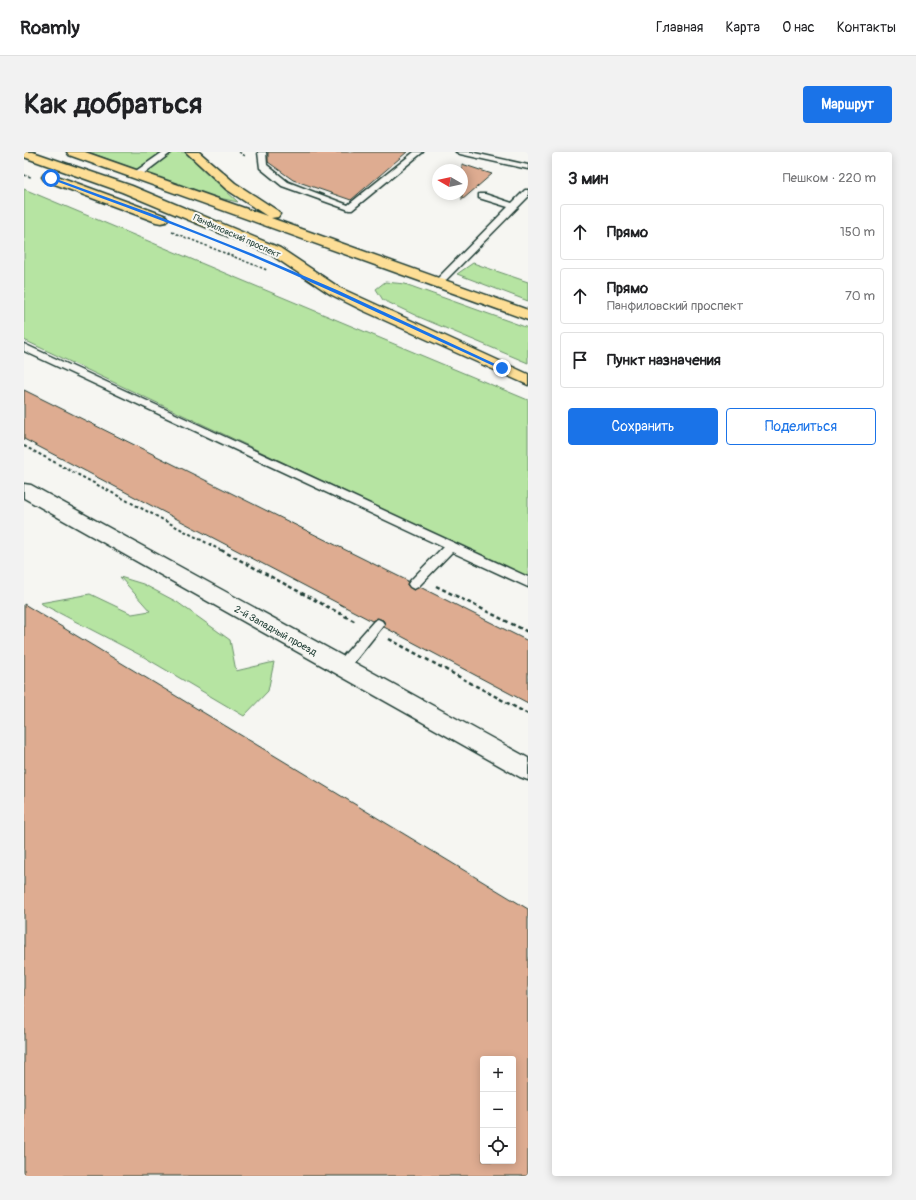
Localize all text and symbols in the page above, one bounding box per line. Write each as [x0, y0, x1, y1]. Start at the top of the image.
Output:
text: Roamly [20, 16, 80, 40]
text: Главная [656, 19, 703, 36]
text: Карта [725, 19, 760, 36]
text: О нас [782, 19, 815, 36]
text: Контакты [837, 19, 896, 36]
button: Маршрут [803, 86, 892, 123]
text: Как добраться [24, 87, 202, 122]
north arrow [432, 164, 468, 200]
text: 3 мин [568, 168, 608, 189]
route start [42, 169, 60, 187]
text: Пешком · 220 m [783, 170, 876, 186]
street label: Панфиловский проспект [191, 212, 283, 261]
icon: ahead [569, 221, 591, 243]
text: Прямо [607, 223, 648, 242]
text: 150 m [840, 224, 875, 240]
text: Прямо [607, 279, 648, 298]
icon: ahead [569, 285, 591, 307]
text: 70 m [845, 288, 875, 304]
text: Панфиловский проспект [607, 298, 743, 314]
icon: arrive [569, 349, 591, 371]
text: Пункт назначения [607, 351, 721, 370]
route end [493, 359, 511, 377]
button: Сохранить [568, 408, 718, 445]
button: Поделиться [726, 408, 876, 445]
street label: 2-й Западный проезд [232, 603, 319, 659]
map controls [480, 1056, 516, 1164]
button: + [480, 1056, 516, 1092]
button: − [480, 1092, 516, 1128]
button: locate [480, 1128, 516, 1164]

